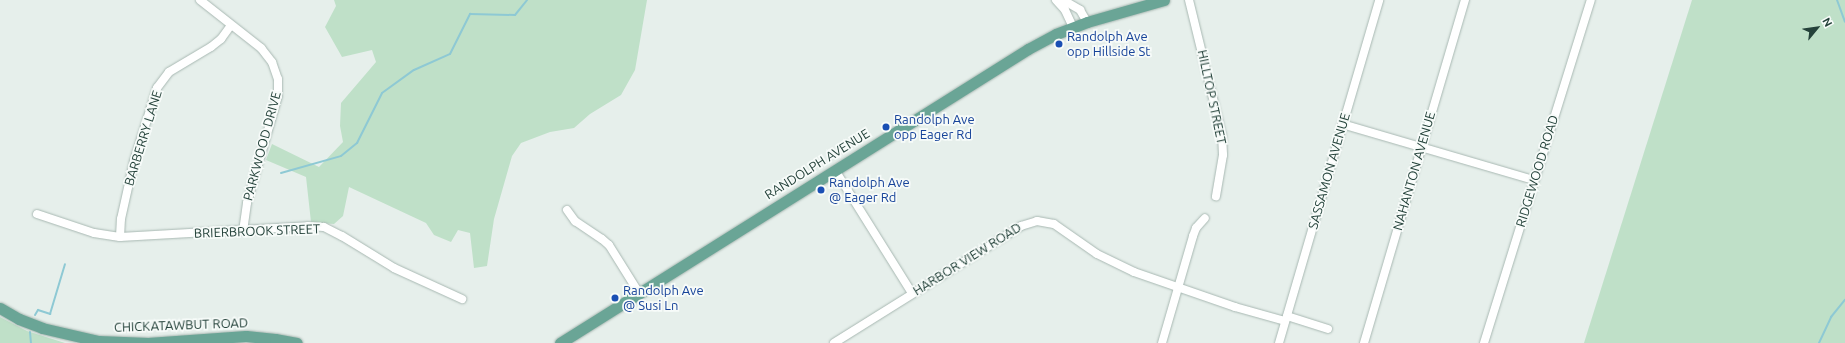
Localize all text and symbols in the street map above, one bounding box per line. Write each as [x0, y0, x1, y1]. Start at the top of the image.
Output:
north arrow [1797, 8, 1837, 48]
text: N [1820, 16, 1835, 29]
place label: Randolph Ave opp Hillside St [1067, 29, 1150, 60]
marker: Randolph Ave opp Hillside St [1054, 39, 1064, 49]
street label: HILLTOP STREET [1194, 48, 1230, 146]
street label: BARBERRY LANE [121, 88, 165, 188]
street label: PARKWOOD DRIVE [240, 90, 284, 202]
street label: NAHANTON AVENUE [1390, 110, 1438, 232]
street label: SASSAMON AVENUE [1305, 111, 1353, 231]
place label: Randolph Ave opp Eager Rd [894, 112, 975, 143]
street label: RIDGEWOOD ROAD [1513, 113, 1561, 229]
marker: Randolph Ave opp Eager Rd [881, 122, 891, 132]
street label: RANDOLPH AVENUE [762, 125, 872, 203]
place label: Randolph Ave @ Eager Rd [829, 175, 910, 206]
marker: Randolph Ave @ Eager Rd [816, 185, 826, 195]
street label: HARBOR VIEW ROAD [910, 219, 1024, 299]
street label: BRIERBROOK STREET [194, 221, 320, 241]
place label: Randolph Ave @ Susi Ln [623, 283, 704, 314]
marker: Randolph Ave @ Susi Ln [610, 293, 620, 303]
street label: CHICKATAWBUT ROAD [114, 315, 248, 335]

